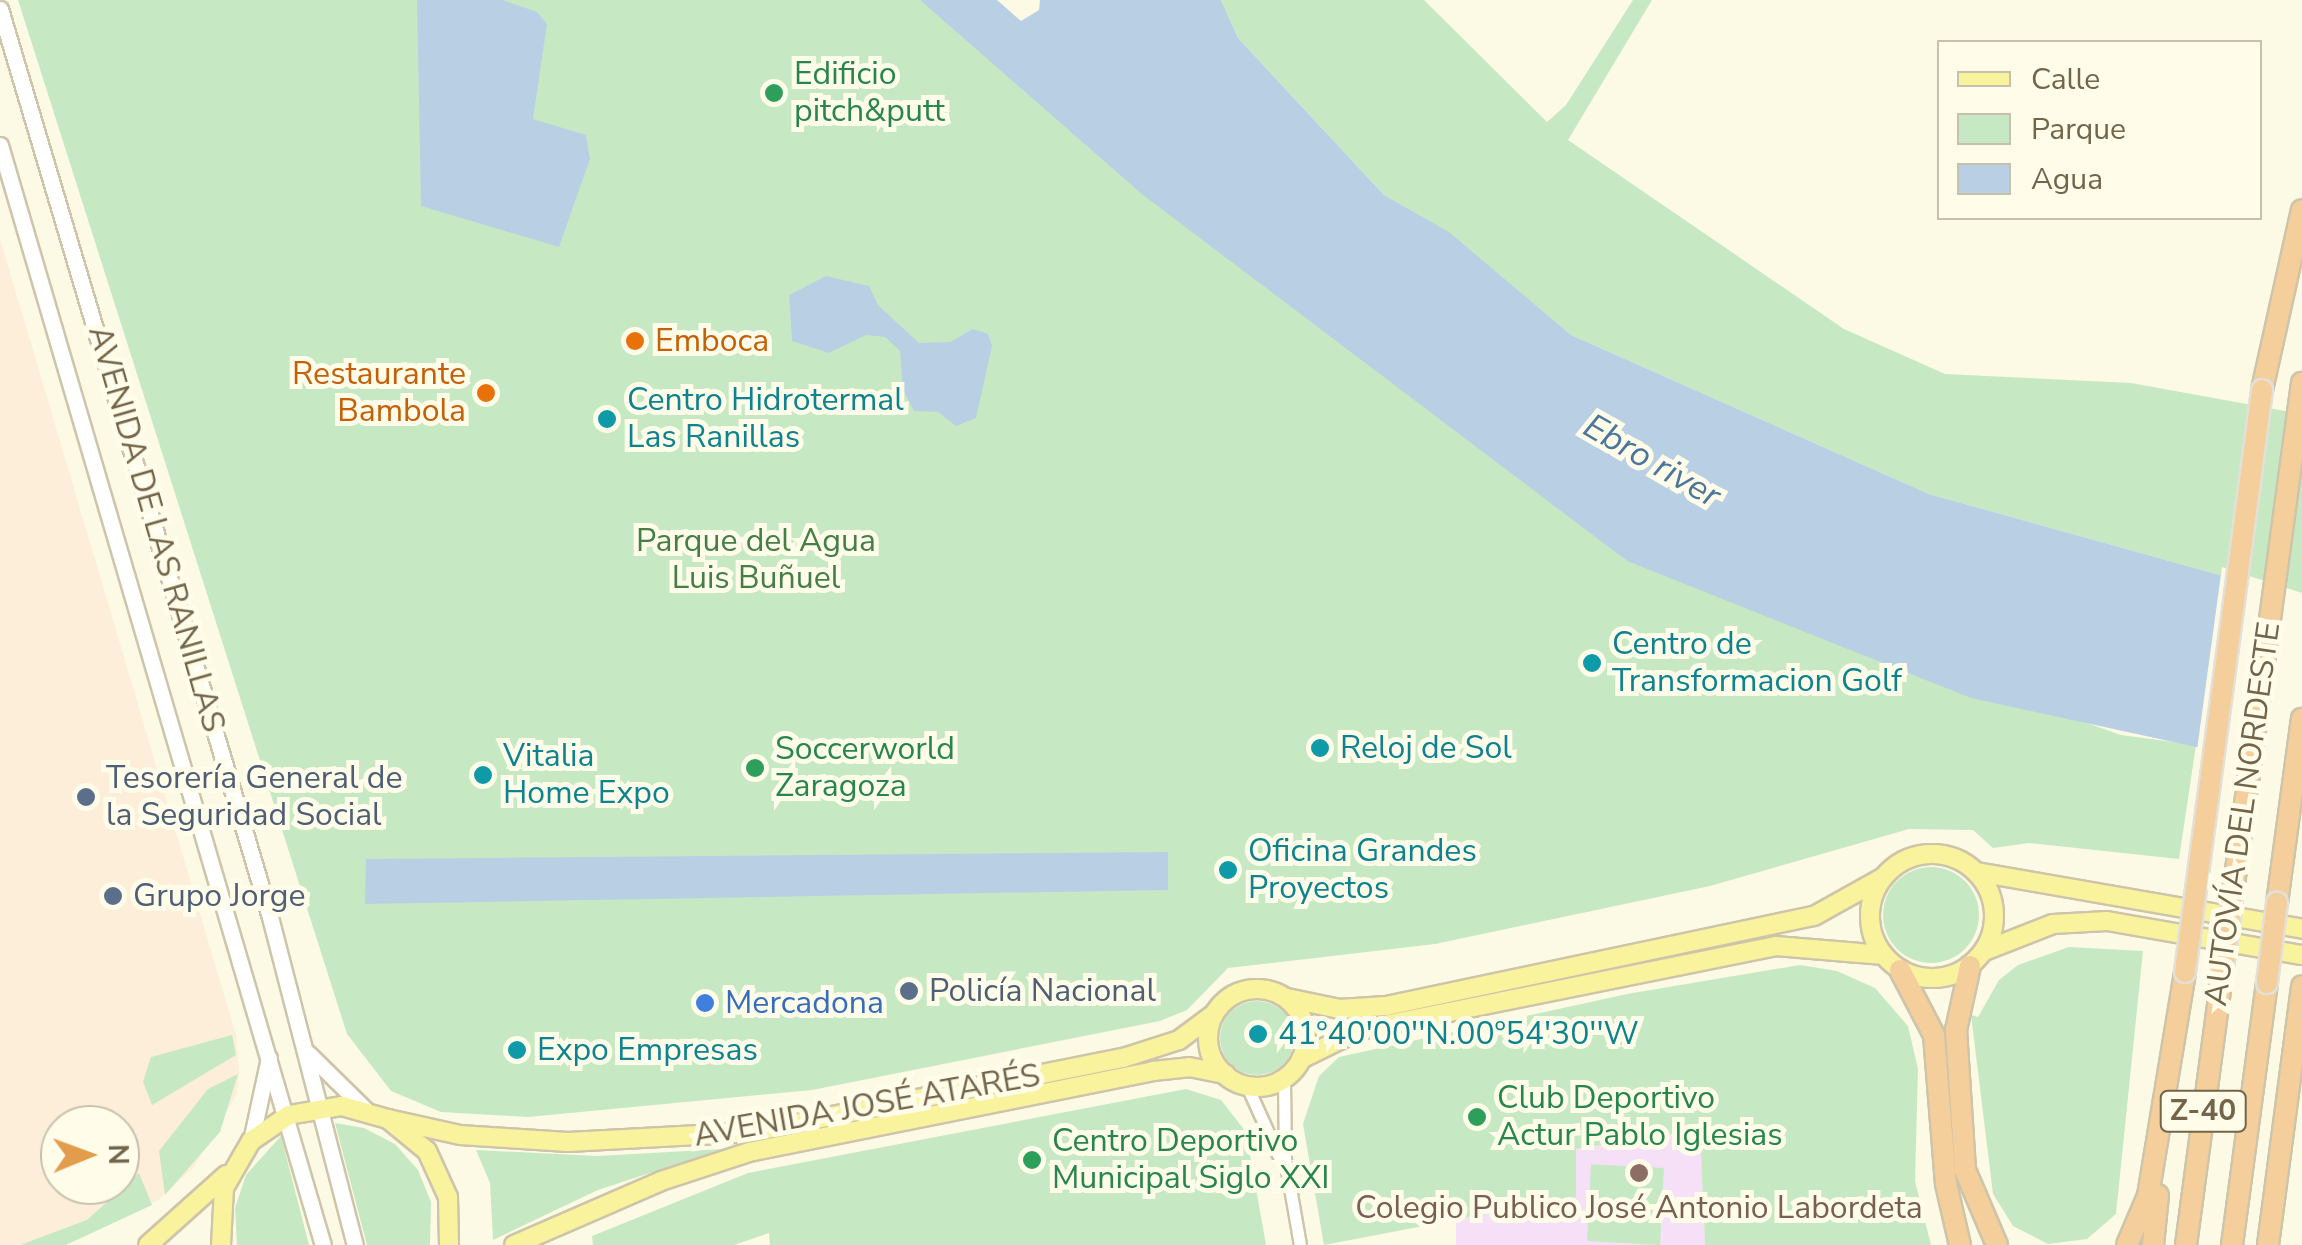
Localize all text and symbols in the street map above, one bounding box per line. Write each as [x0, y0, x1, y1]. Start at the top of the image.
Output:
legend [1937, 40, 2262, 220]
place label: Edificio pitch&putt [794, 56, 945, 131]
text: Calle [2031, 59, 2100, 100]
marker: Edificio pitch&putt [763, 82, 785, 104]
text: Parque [2031, 109, 2126, 150]
text: Agua [2031, 159, 2103, 200]
street label: AVENIDA DE LAS RANILLAS [80, 322, 232, 736]
place label: Emboca [655, 322, 769, 360]
marker: Emboca [624, 330, 646, 352]
place label: Restaurante Bambola [292, 356, 466, 431]
marker: Restaurante Bambola [475, 382, 497, 404]
place label: Centro Hidrotermal Las Ranillas [627, 382, 904, 457]
water label: Ebro river [1576, 405, 1728, 517]
marker: Centro Hidrotermal Las Ranillas [596, 408, 618, 430]
park label: Parque del Agua Luis Buñuel [636, 523, 876, 598]
street label: AUTOVÍA DEL NORDESTE [2197, 620, 2289, 1008]
place label: Centro de Transformacion Golf [1612, 626, 1902, 701]
marker: Centro de Transformacion Golf [1581, 652, 1603, 674]
place label: Reloj de Sol [1340, 729, 1512, 767]
place label: Soccerworld Zaragoza [775, 731, 955, 806]
marker: Reloj de Sol [1309, 737, 1331, 759]
place label: Vitalia Home Expo [503, 738, 670, 813]
marker: Soccerworld Zaragoza [744, 757, 766, 779]
place label: Tesorería General de la Seguridad Social [106, 760, 402, 835]
marker: Vitalia Home Expo [472, 764, 494, 786]
marker: Tesorería General de la Seguridad Social [75, 786, 97, 808]
place label: Oficina Grandes Proyectos [1248, 833, 1477, 908]
marker: Oficina Grandes Proyectos [1217, 859, 1239, 881]
place label: Grupo Jorge [133, 877, 305, 915]
marker: Grupo Jorge [102, 885, 124, 907]
place label: Policía Nacional [929, 972, 1156, 1010]
marker: Policía Nacional [898, 980, 920, 1002]
place label: Mercadona [725, 984, 884, 1022]
marker: Mercadona [694, 992, 716, 1014]
place label: 41º40'00''N.00º54'30''W [1278, 1015, 1639, 1053]
marker: 41º40'00''N.00º54'30''W [1247, 1023, 1269, 1045]
place label: Expo Empresas [537, 1031, 758, 1069]
marker: Expo Empresas [506, 1039, 528, 1061]
street label: AVENIDA JOSÉ ATARÉS [691, 1057, 1043, 1155]
place label: Club Deportivo Actur Pablo Iglesias [1497, 1080, 1783, 1155]
road number: Z-40 [2158, 1086, 2248, 1136]
north arrow [40, 1105, 140, 1205]
marker: Club Deportivo Actur Pablo Iglesias [1466, 1106, 1488, 1128]
place label: Centro Deportivo Municipal Siglo XXI [1052, 1123, 1329, 1198]
text: N [99, 1144, 137, 1165]
marker: Centro Deportivo Municipal Siglo XXI [1021, 1149, 1043, 1171]
marker: Colegio Publico José Antonio Labordeta [1628, 1162, 1650, 1184]
place label: Colegio Publico José Antonio Labordeta [1355, 1189, 1923, 1227]

